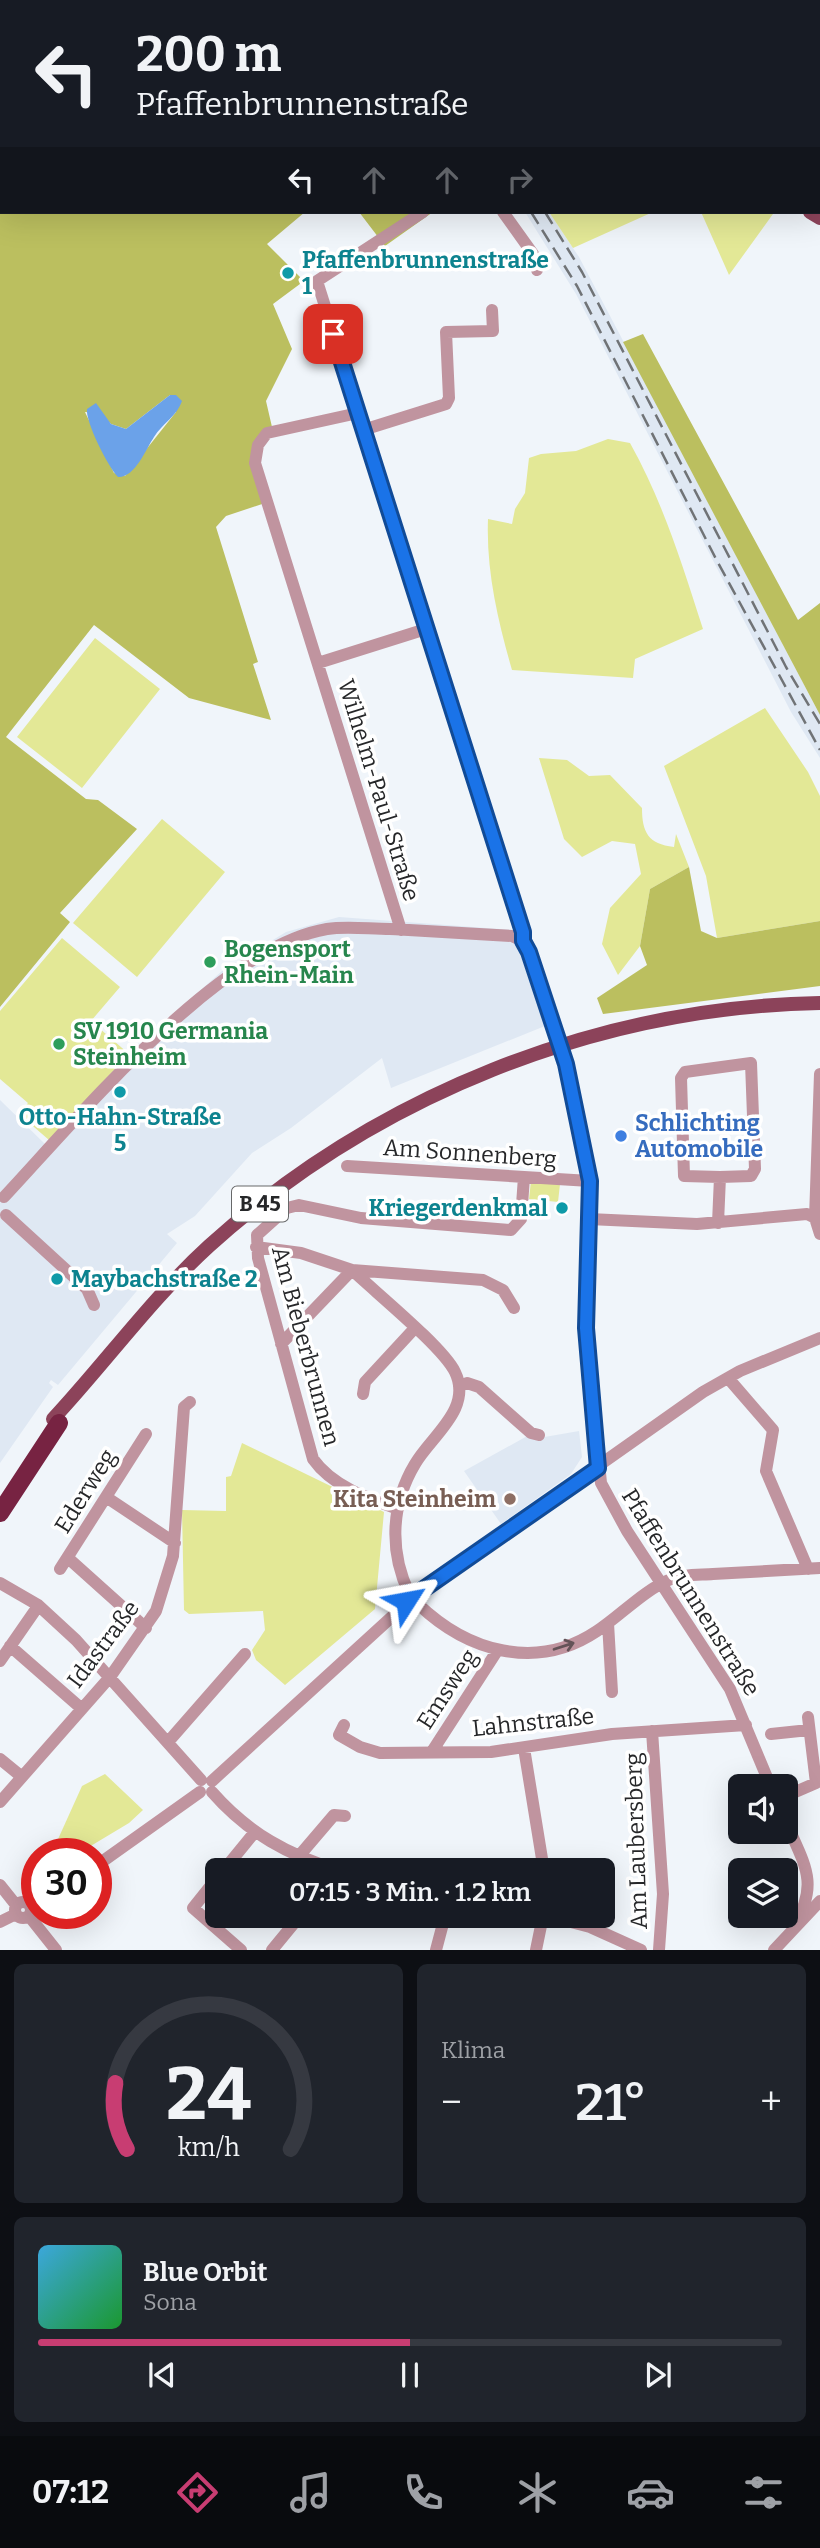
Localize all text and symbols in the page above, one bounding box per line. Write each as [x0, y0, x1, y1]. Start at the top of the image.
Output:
text: 200 m [136, 25, 281, 84]
icon: left [21, 28, 112, 119]
text: Pfaffenbrunnenstraße [136, 85, 469, 123]
icon: left [282, 161, 320, 199]
icon: ahead [355, 161, 393, 199]
icon: ahead [428, 161, 466, 199]
icon: right [501, 161, 539, 199]
place label: Pfaffenbrunnenstraße 1 [302, 246, 549, 300]
marker: Pfaffenbrunnenstraße 1 [280, 265, 296, 281]
pin [303, 304, 363, 364]
icon: arrive [314, 315, 352, 353]
street label: Wilhelm-Paul-Straße [332, 676, 426, 904]
place label: Bogensport Rhein-Main [224, 935, 354, 989]
marker: Bogensport Rhein-Main [202, 954, 218, 970]
place label: SV 1910 Germania Steinheim [73, 1017, 268, 1071]
marker: SV 1910 Germania Steinheim [51, 1036, 67, 1052]
marker: Otto-Hahn-Straße 5 [112, 1084, 128, 1100]
place label: Otto-Hahn-Straße 5 [19, 1103, 221, 1157]
place label: Schlichting Automobile [635, 1109, 763, 1163]
marker: Schlichting Automobile [613, 1128, 629, 1144]
street label: Am Sonnenberg [382, 1133, 558, 1173]
road number: B 45 [232, 1186, 288, 1222]
place label: Kriegerdenkmal [369, 1194, 548, 1222]
marker: Kriegerdenkmal [554, 1200, 570, 1216]
street label: Am Bieberbrunnen [266, 1243, 346, 1449]
place label: Maybachstraße 2 [71, 1265, 258, 1293]
marker: Maybachstraße 2 [49, 1271, 65, 1287]
street label: Ederweg [48, 1444, 122, 1538]
street label: Pfaffenbrunnenstraße [616, 1483, 766, 1701]
place label: Kita Steinheim [333, 1485, 496, 1513]
marker: Kita Steinheim [502, 1491, 518, 1507]
position arrow [369, 1564, 443, 1638]
street label: Idastraße [61, 1595, 145, 1693]
one-way arrow [553, 1639, 575, 1652]
street label: Emsweg [411, 1644, 483, 1734]
street label: Lahnstraße [471, 1702, 595, 1742]
street label: Am Laubersberg [619, 1752, 653, 1930]
map controls [728, 1774, 798, 1928]
button: sound [728, 1774, 798, 1844]
speed limit sign: 30 [21, 1838, 112, 1929]
button: layers [728, 1858, 798, 1928]
text: 07:15 · 3 Min. · 1.2 km [289, 1877, 531, 1908]
text: Klima [441, 2036, 505, 2064]
text: 24 [166, 2052, 251, 2139]
text: 21° [575, 2071, 647, 2134]
text: − [441, 2079, 462, 2125]
text: + [760, 2079, 782, 2125]
text: km/h [178, 2133, 240, 2163]
text: Blue Orbit [143, 2257, 267, 2288]
text: Sona [143, 2288, 197, 2316]
icon: previous [143, 2356, 181, 2394]
icon: pause [391, 2356, 429, 2394]
icon: next [639, 2356, 677, 2394]
icon: directions [173, 2468, 222, 2517]
icon: music [286, 2468, 335, 2517]
icon: phone [399, 2468, 448, 2517]
icon: climate [513, 2468, 562, 2517]
icon: car [626, 2468, 675, 2517]
icon: filters [739, 2468, 788, 2517]
text: 07:12 [32, 2473, 109, 2511]

